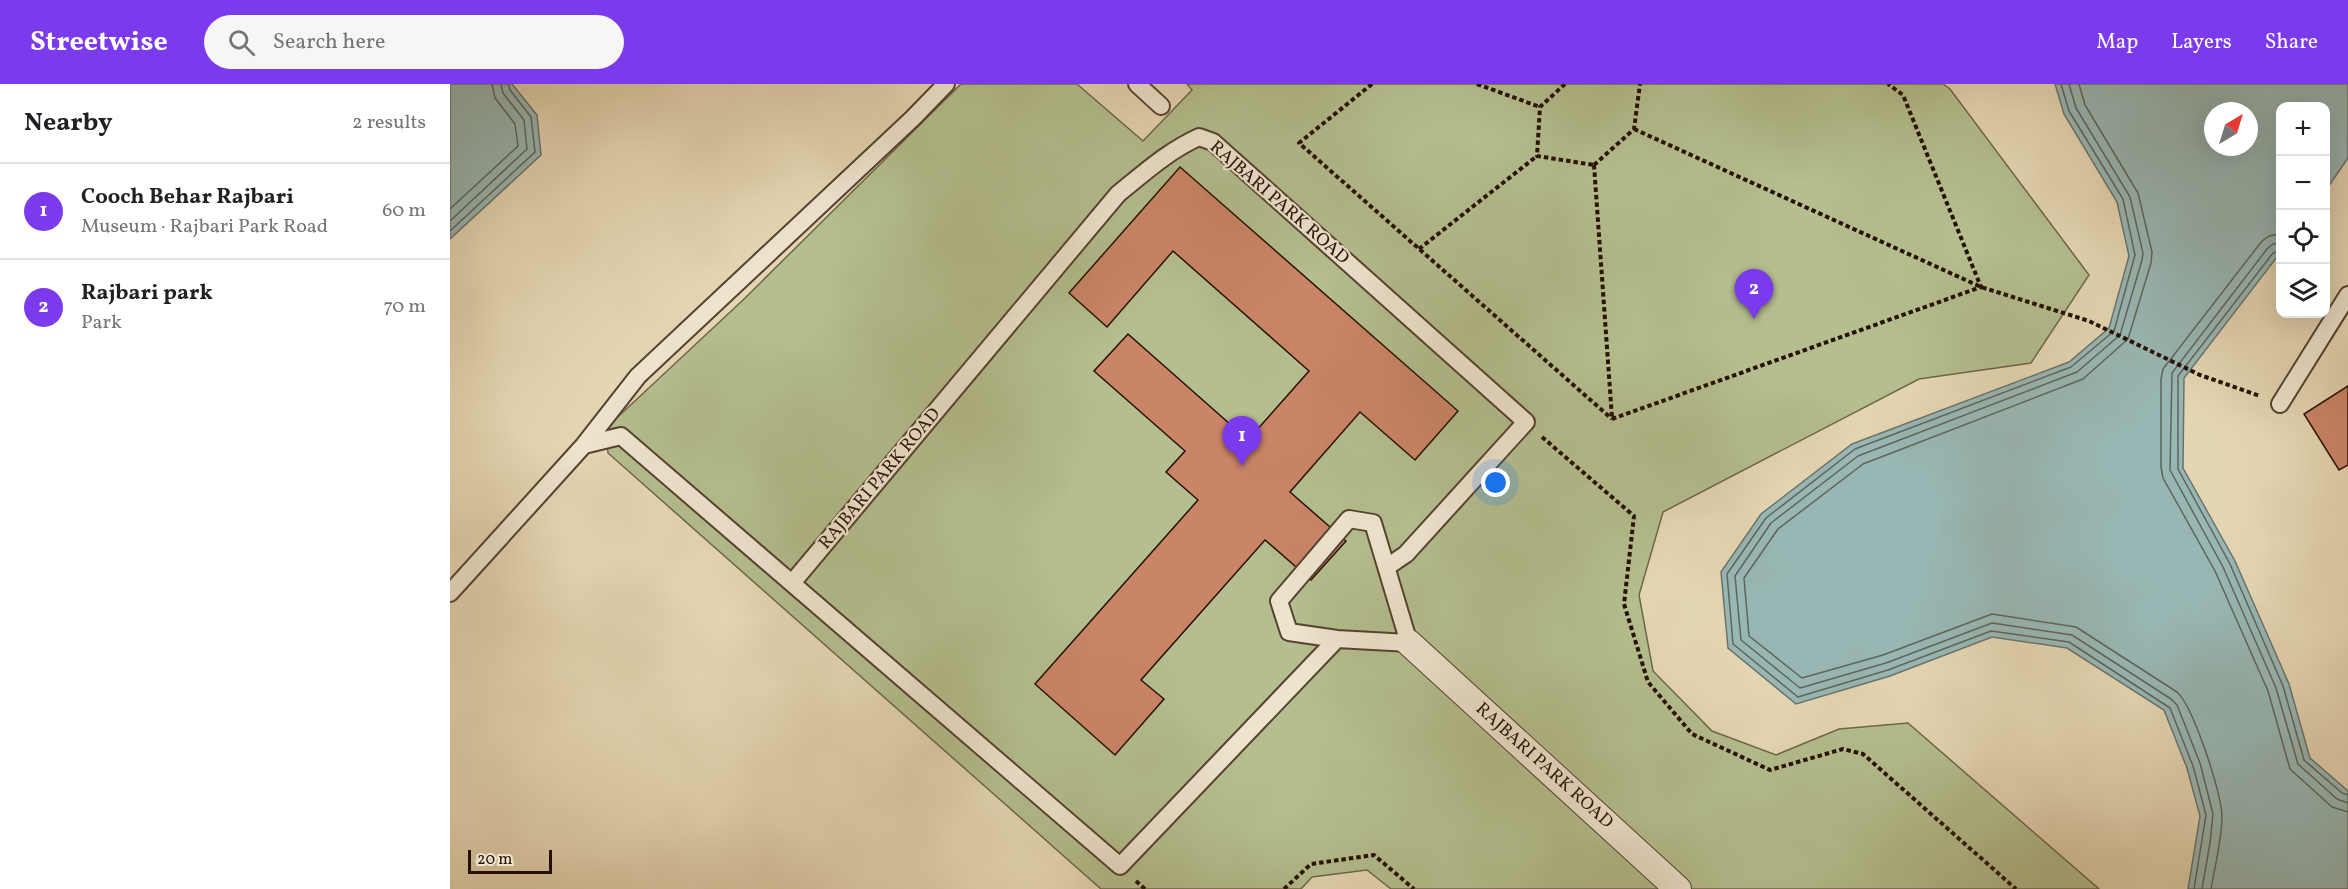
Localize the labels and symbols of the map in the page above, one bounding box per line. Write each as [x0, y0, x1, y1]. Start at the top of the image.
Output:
north arrow [2204, 102, 2258, 156]
street label: RAJBARI PARK ROAD [1204, 135, 1354, 271]
pin: 2 [1734, 270, 1774, 319]
street label: RAJBARI PARK ROAD [813, 403, 947, 555]
pin: 1 [1222, 416, 1262, 466]
your location [1481, 468, 1510, 497]
street label: RAJBARI PARK ROAD [1470, 697, 1618, 835]
scale bar [468, 847, 552, 874]

